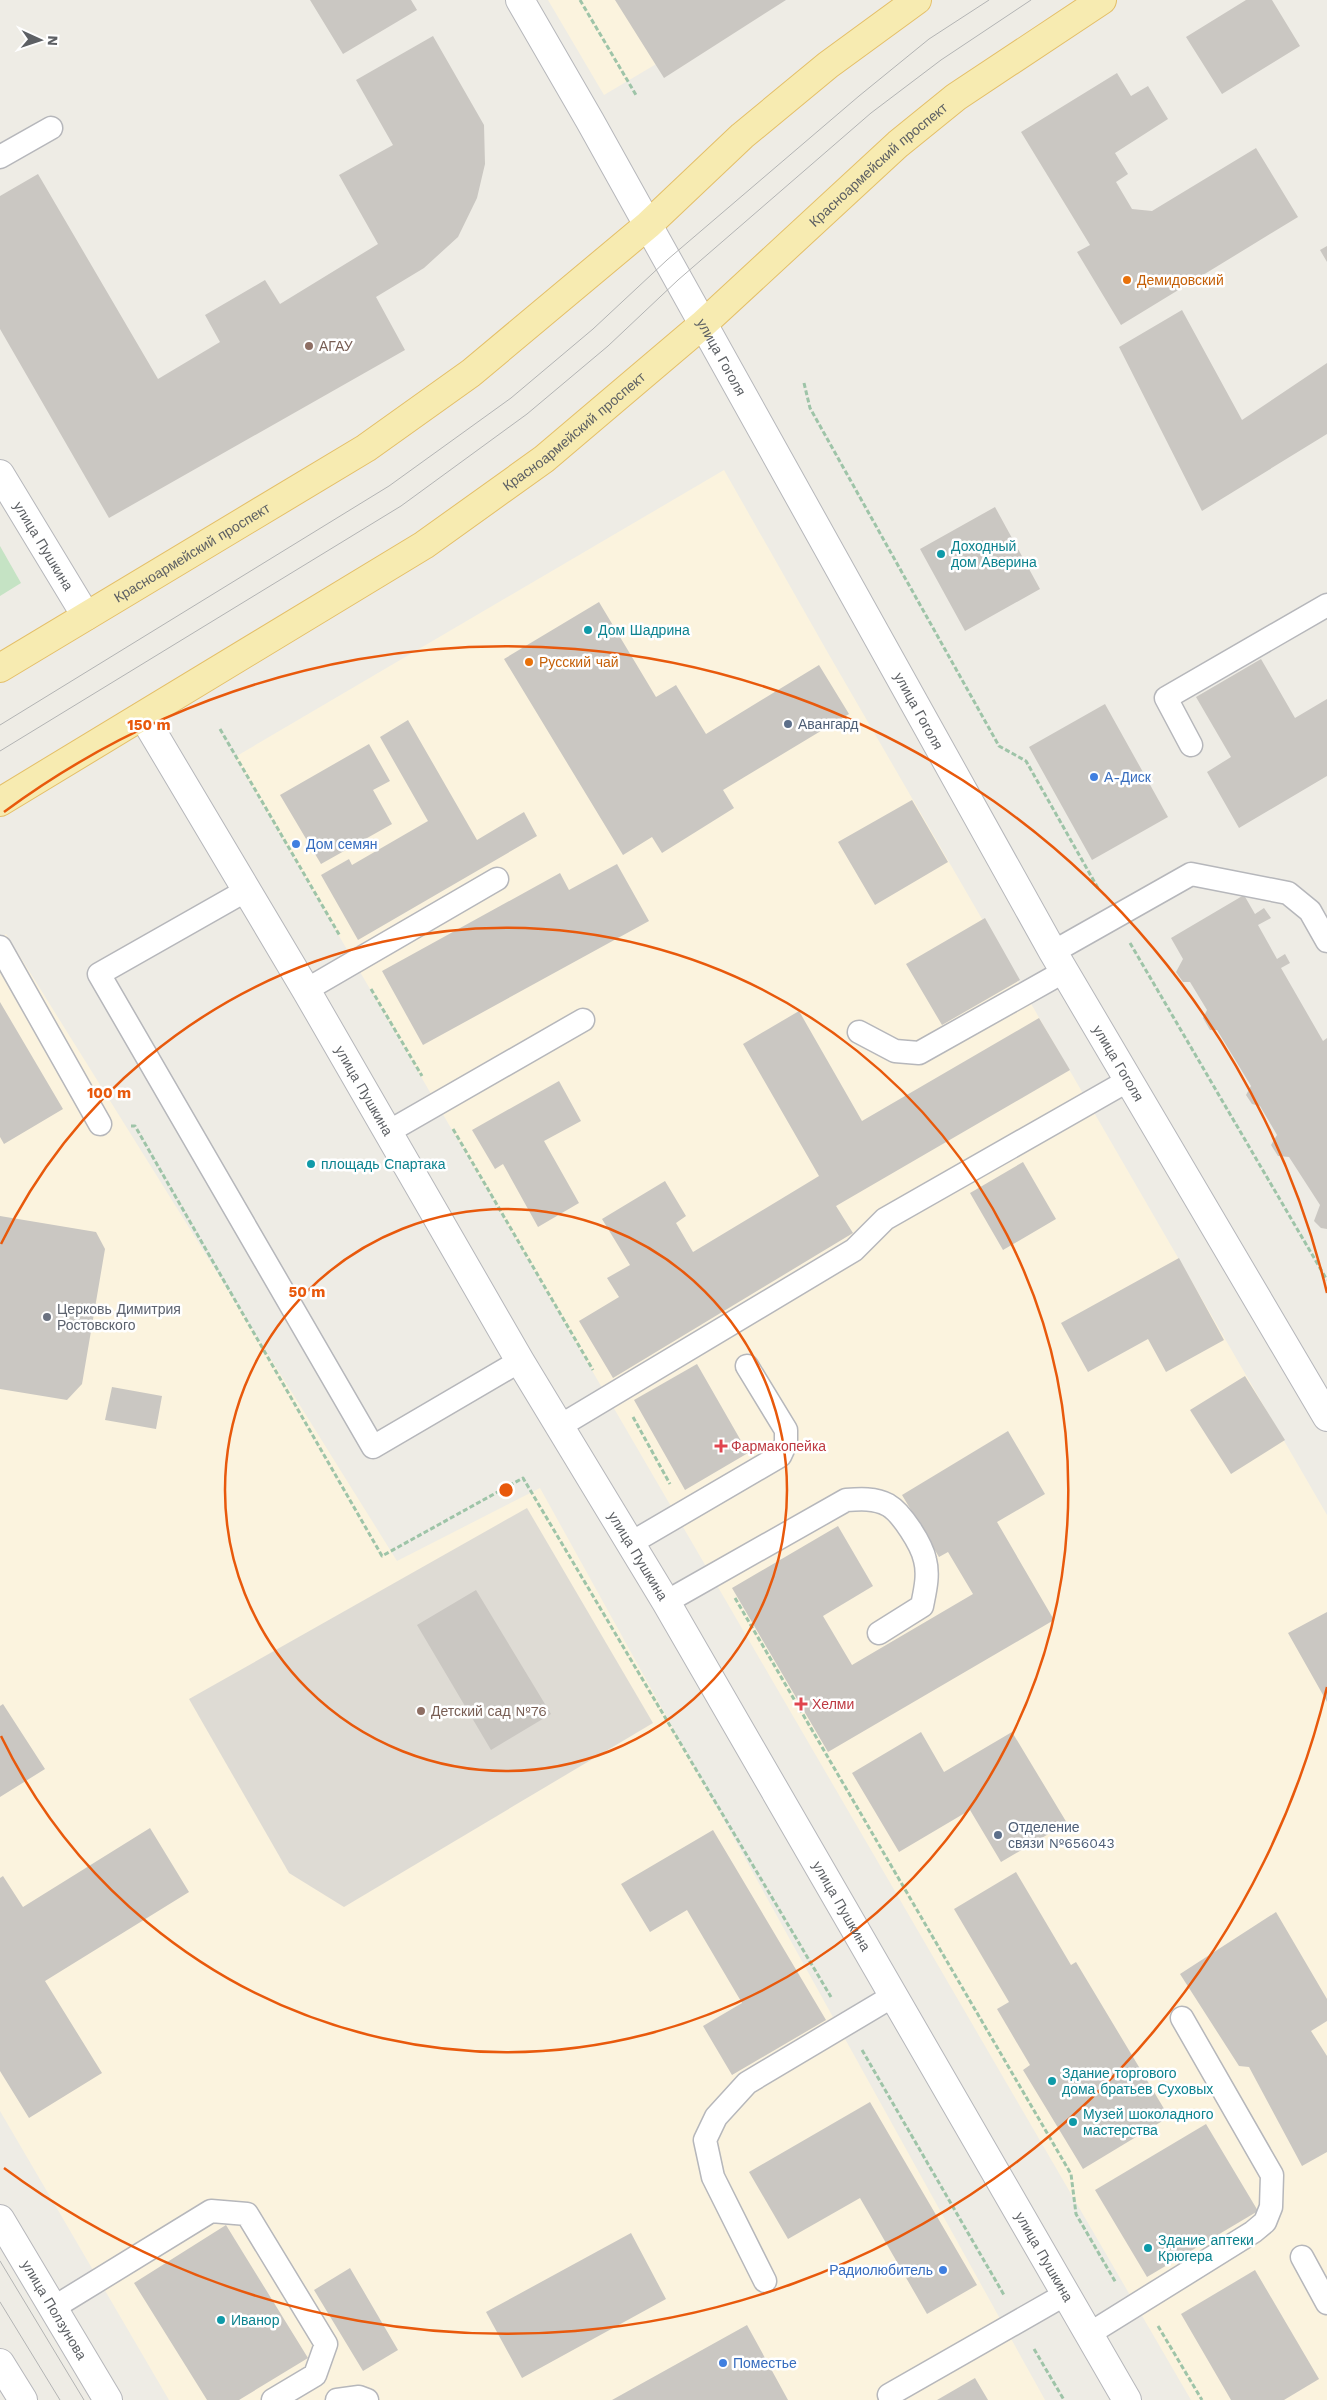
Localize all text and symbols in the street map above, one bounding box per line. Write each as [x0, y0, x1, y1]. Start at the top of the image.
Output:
north arrow [15, 15, 65, 65]
text: N [45, 35, 61, 46]
street label: Красноармейский проспект [806, 99, 951, 230]
place label: Демидовский [1137, 272, 1224, 288]
marker: Демидовский [1121, 274, 1133, 286]
street label: улица Гоголя [694, 316, 749, 398]
place label: АГАУ [319, 338, 353, 354]
marker: АГАУ [303, 340, 315, 352]
street label: Красноармейский проспект [500, 368, 649, 494]
street label: улица Пушкина [10, 498, 77, 593]
street label: Красноармейский проспект [111, 499, 273, 606]
place label: Доходный дом Аверина [951, 538, 1037, 570]
marker: Доходный дом Аверина [935, 548, 947, 560]
place label: Дом Шадрина [598, 622, 690, 638]
marker: Дом Шадрина [582, 624, 594, 636]
place label: Русский чай [539, 654, 619, 670]
marker: Русский чай [523, 656, 535, 668]
street label: улица Гоголя [891, 669, 947, 752]
text: 150 m [127, 716, 171, 734]
place label: Авангард [798, 716, 858, 732]
marker: Авангард [782, 718, 794, 730]
place label: А-Диск [1104, 769, 1152, 785]
marker: А-Диск [1088, 771, 1100, 783]
place label: Дом семян [306, 836, 378, 852]
marker: Дом семян [290, 838, 302, 850]
street label: улица Гоголя [1090, 1022, 1147, 1104]
street label: улица Пушкина [332, 1043, 396, 1139]
text: 100 m [87, 1084, 131, 1102]
place label: площадь Спартака [321, 1156, 446, 1172]
marker: площадь Спартака [305, 1158, 317, 1170]
text: 50 m [289, 1283, 325, 1301]
place label: Церковь Димитрия Ростовского [57, 1301, 181, 1333]
marker: Церковь Димитрия Ростовского [41, 1311, 53, 1323]
place label: Фармакопейка [731, 1438, 826, 1454]
marker: Фармакопейка [715, 1440, 727, 1452]
centre of rings [497, 1481, 515, 1499]
street label: улица Пушкина [605, 1509, 671, 1603]
place label: Хелми [812, 1696, 854, 1712]
marker: Хелми [794, 1697, 808, 1711]
place label: Детский сад №76 [431, 1703, 547, 1719]
marker: Детский сад №76 [415, 1705, 427, 1717]
place label: Отделение связи №656043 [1008, 1819, 1115, 1851]
marker: Отделение связи №656043 [992, 1829, 1004, 1841]
street label: улица Пушкина [809, 1858, 874, 1954]
place label: Здание торгового дома братьев Суховых [1062, 2065, 1213, 2097]
marker: Здание торгового дома братьев Суховых [1046, 2075, 1058, 2087]
place label: Музей шоколадного мастерства [1083, 2106, 1214, 2138]
marker: Музей шоколадного мастерства [1067, 2116, 1079, 2128]
street label: улица Пушкина [1012, 2209, 1077, 2305]
place label: Здание аптеки Крюгера [1158, 2232, 1254, 2264]
marker: Здание аптеки Крюгера [1142, 2242, 1154, 2254]
street label: улица Ползунова [19, 2257, 90, 2363]
place label: Радиолюбитель [829, 2262, 933, 2278]
marker: Радиолюбитель [937, 2264, 949, 2276]
place label: Иванор [231, 2312, 280, 2328]
marker: Иванор [215, 2314, 227, 2326]
place label: Поместье [733, 2355, 797, 2371]
marker: Поместье [717, 2357, 729, 2369]

